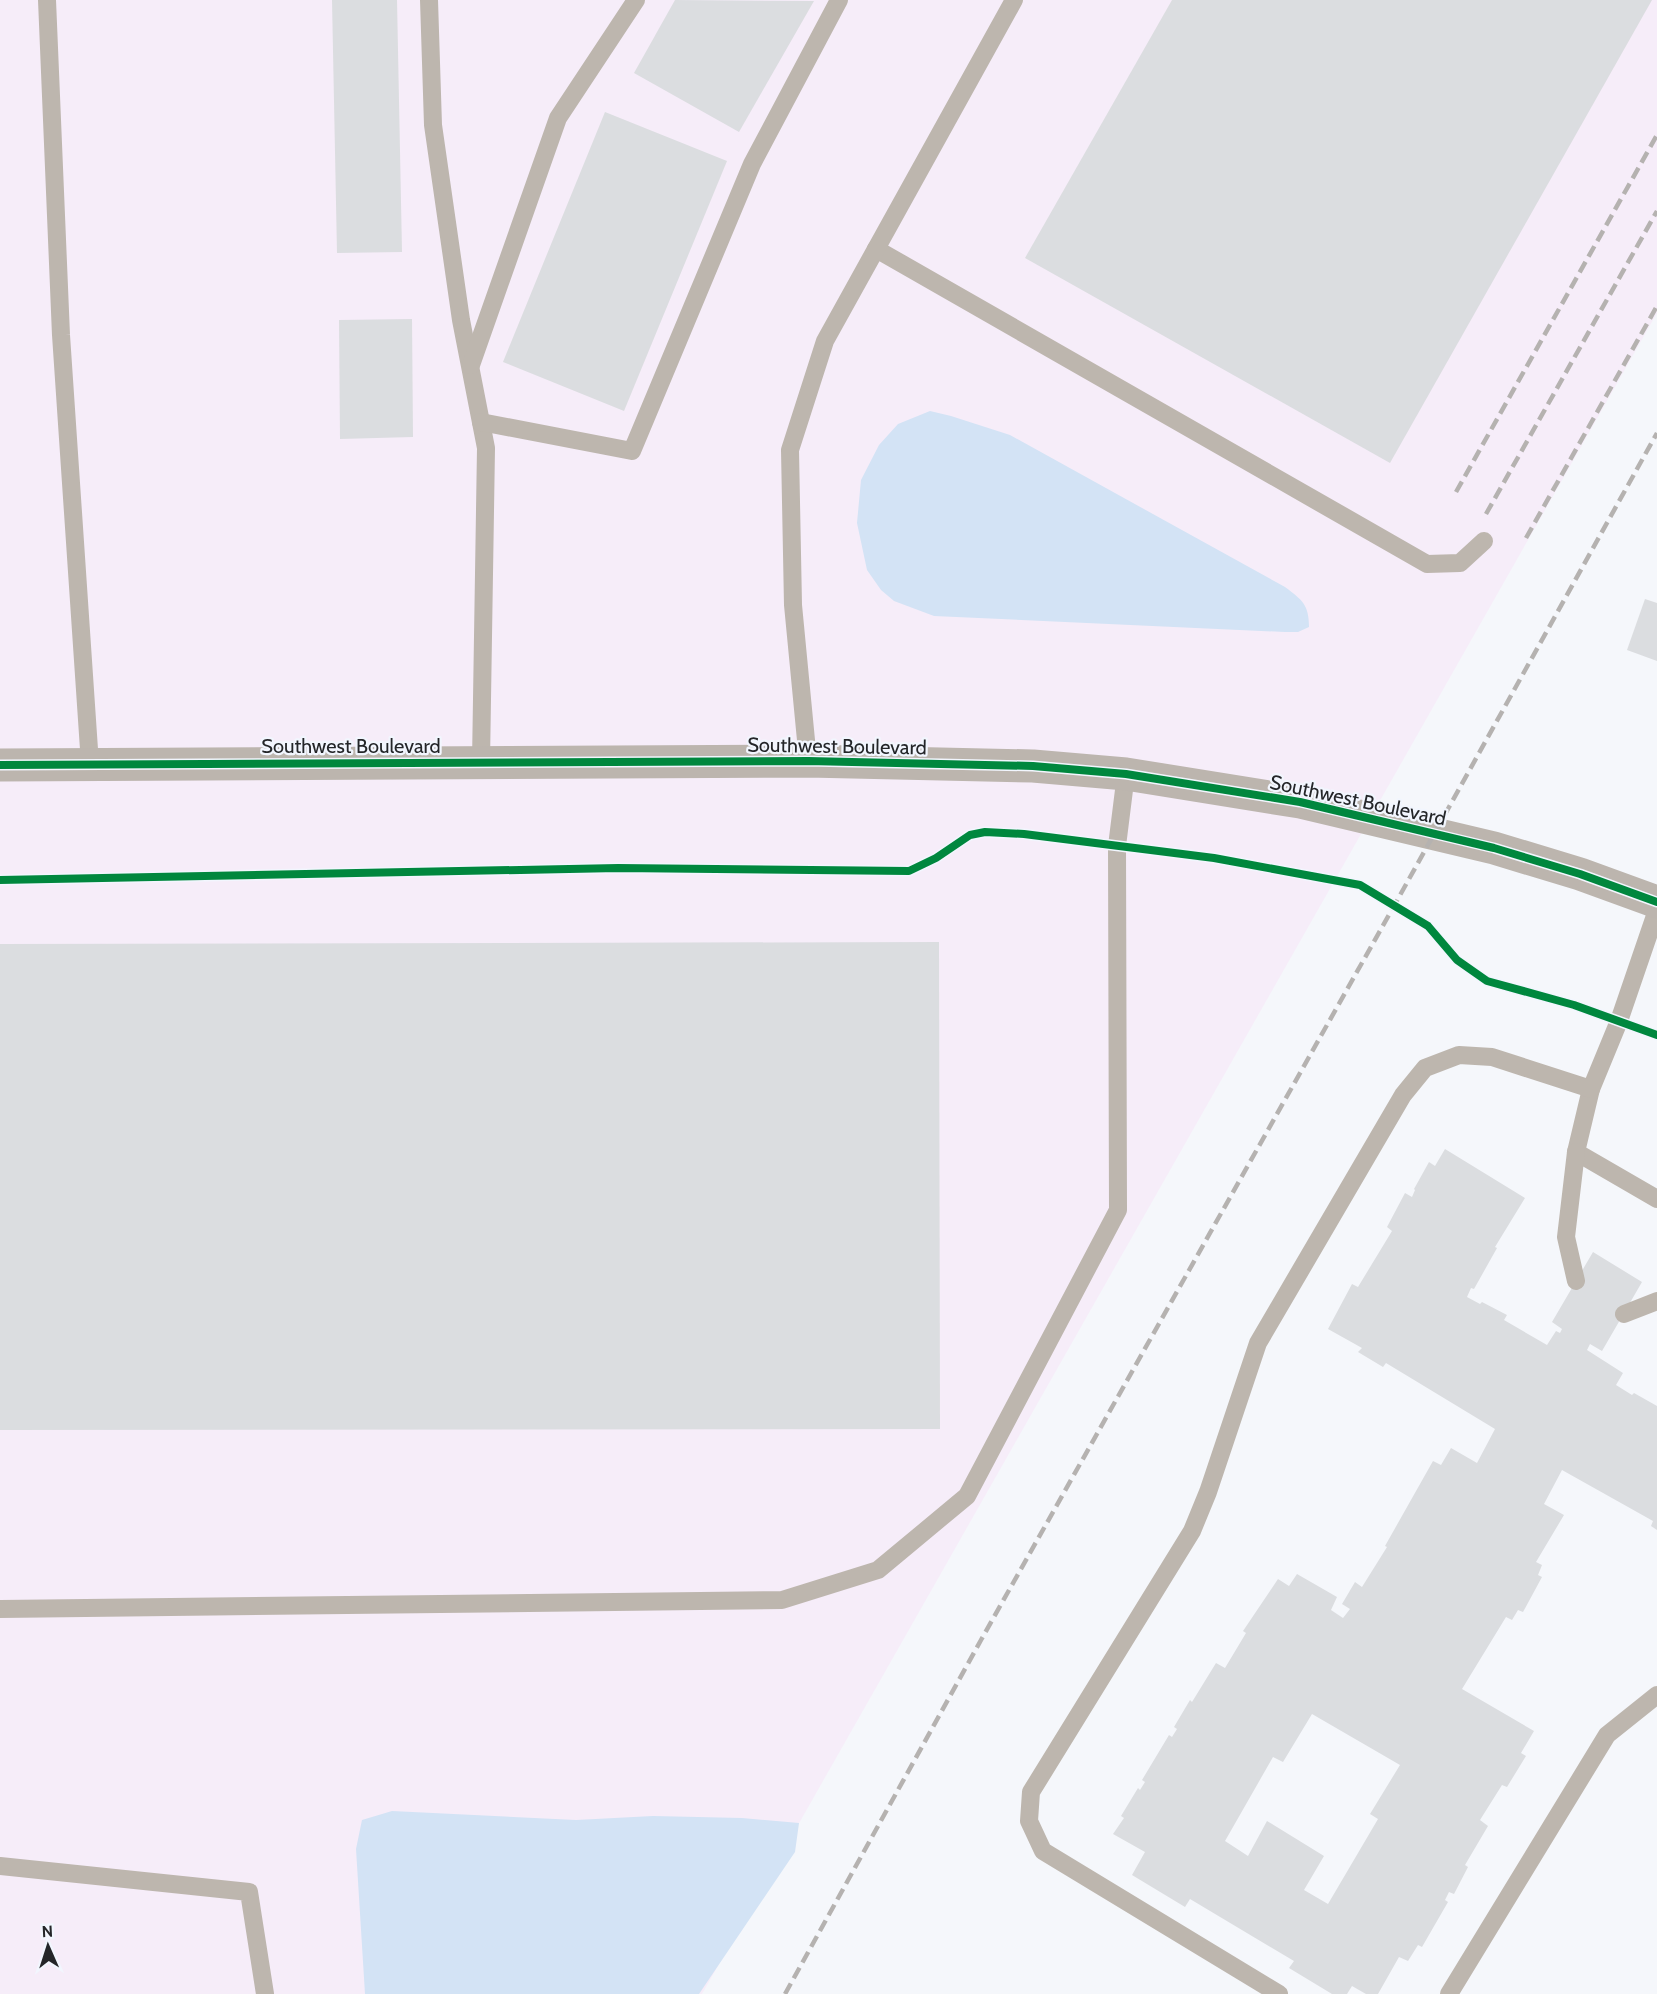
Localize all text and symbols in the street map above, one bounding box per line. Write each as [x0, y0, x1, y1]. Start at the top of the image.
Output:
street label: Southwest Boulevard [747, 732, 927, 760]
street label: Southwest Boulevard [261, 734, 441, 758]
street label: Southwest Boulevard [1268, 770, 1448, 830]
north arrow [18, 1916, 78, 1976]
text: N [41, 1922, 53, 1941]

